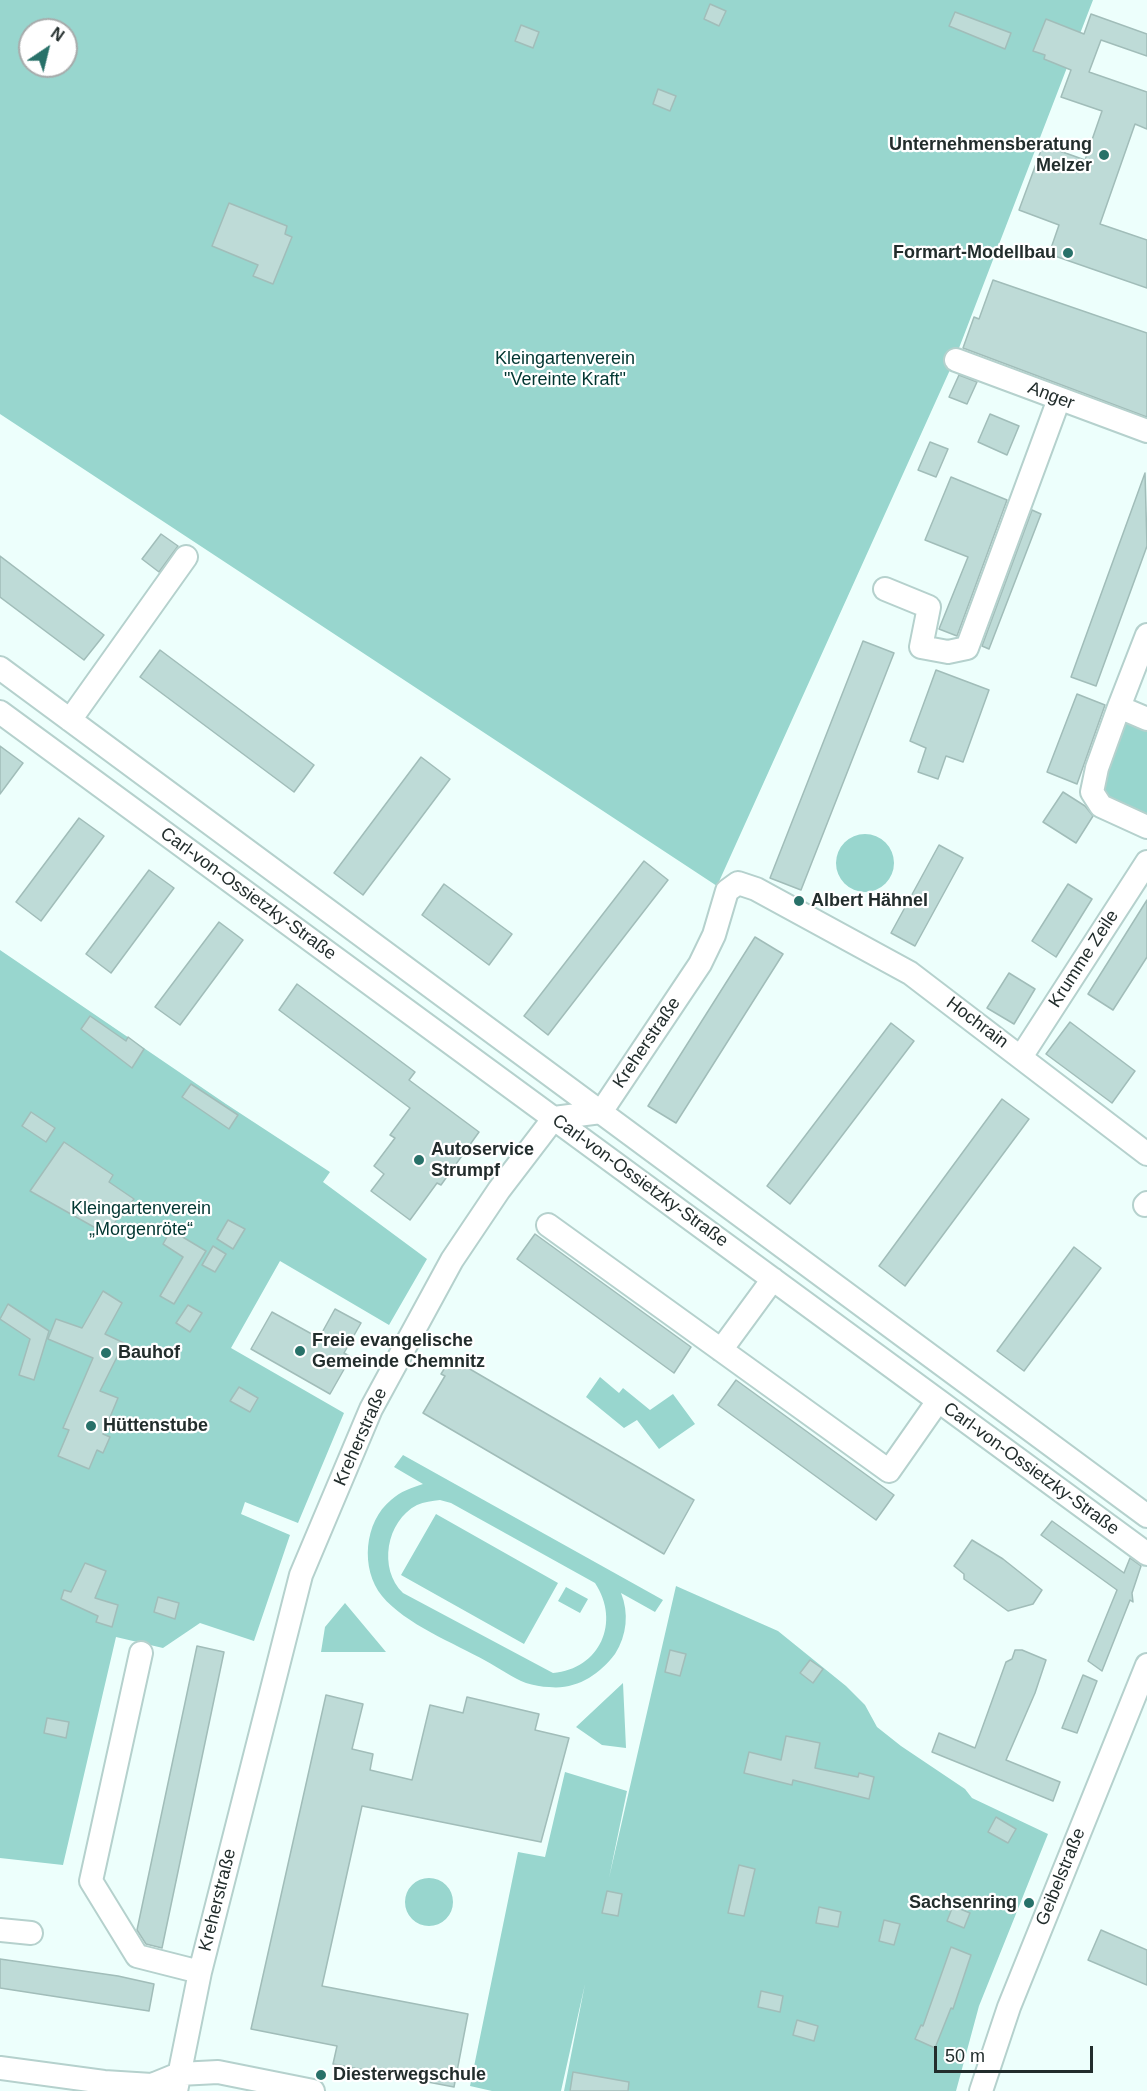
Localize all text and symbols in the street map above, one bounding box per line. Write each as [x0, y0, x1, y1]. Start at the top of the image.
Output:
north arrow [18, 18, 78, 78]
text: N [48, 24, 67, 45]
place label: Unternehmensberatung Melzer [889, 134, 1092, 176]
marker: Unternehmensberatung Melzer [1097, 148, 1111, 162]
place label: Formart-Modellbau [893, 242, 1056, 264]
marker: Formart-Modellbau [1061, 246, 1075, 260]
park label: Kleingartenverein "Vereinte Kraft" [495, 348, 635, 391]
street label: Anger [1025, 377, 1077, 415]
street label: Carl-von-Ossietzky-Straße [156, 823, 340, 965]
place label: Albert Hähnel [811, 890, 928, 912]
marker: Albert Hähnel [792, 894, 806, 908]
street label: Krumme Zeile [1044, 906, 1124, 1012]
street label: Kreherstraße [609, 993, 685, 1093]
street label: Hochrain [942, 993, 1012, 1053]
street label: Carl-von-Ossietzky-Straße [548, 1110, 732, 1252]
place label: Autoservice Strumpf [431, 1139, 534, 1182]
marker: Autoservice Strumpf [412, 1153, 426, 1167]
park label: Kleingartenverein „Morgenröte“ [71, 1198, 211, 1240]
place label: Freie evangelische Gemeinde Chemnitz [312, 1330, 485, 1372]
place label: Bauhof [118, 1342, 180, 1364]
marker: Freie evangelische Gemeinde Chemnitz [293, 1344, 307, 1358]
marker: Bauhof [99, 1346, 113, 1360]
street label: Kreherstraße [330, 1385, 392, 1489]
street label: Carl-von-Ossietzky-Straße [939, 1398, 1123, 1540]
place label: Hüttenstube [103, 1415, 208, 1437]
marker: Hüttenstube [84, 1419, 98, 1433]
street label: Geibelstraße [1032, 1825, 1090, 1929]
street label: Kreherstraße [195, 1846, 241, 1954]
place label: Sachsenring [909, 1892, 1017, 1914]
marker: Sachsenring [1022, 1896, 1036, 1910]
scale bar [937, 2034, 1096, 2072]
text: 50 m [945, 2046, 985, 2066]
place label: Diesterwegschule [333, 2064, 486, 2086]
marker: Diesterwegschule [314, 2068, 328, 2082]

